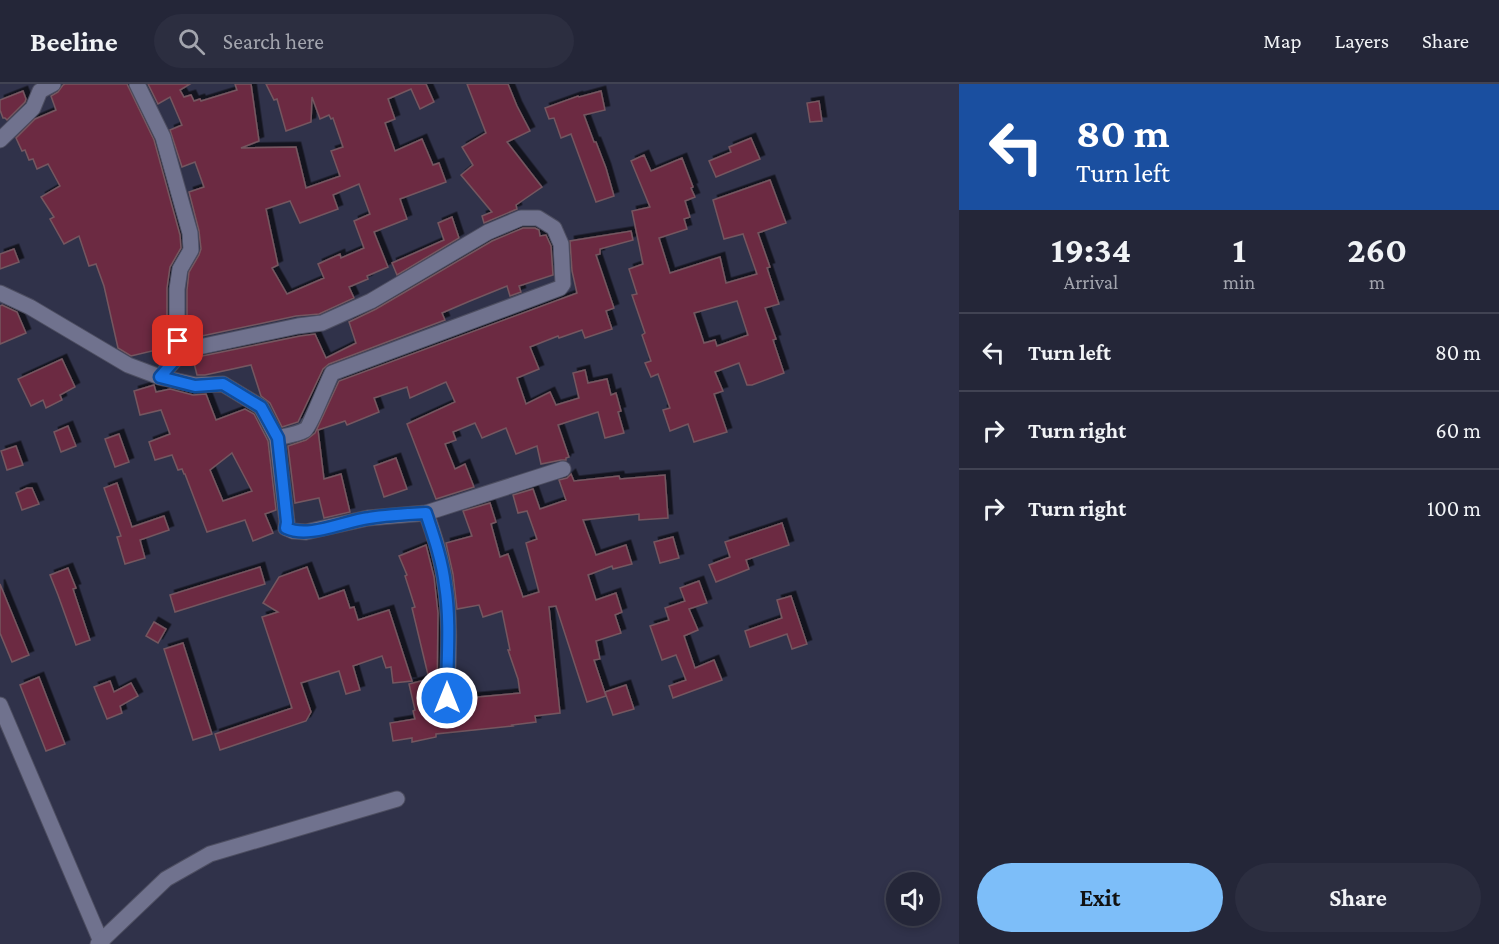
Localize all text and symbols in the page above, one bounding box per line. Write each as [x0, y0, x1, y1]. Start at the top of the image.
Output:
search box [154, 14, 574, 68]
icon: search [175, 25, 208, 58]
text: Beeline [30, 26, 118, 57]
text: Search here [223, 29, 324, 54]
text: Map [1263, 29, 1302, 53]
text: Layers [1335, 29, 1389, 53]
text: Share [1422, 29, 1469, 53]
icon: left [977, 108, 1055, 186]
text: 80 m [1076, 109, 1170, 156]
text: Turn left [1076, 158, 1170, 188]
text: 19:34 [1051, 230, 1131, 270]
text: 1 [1232, 230, 1246, 270]
text: 260 [1347, 230, 1407, 270]
text: Arrival [1064, 271, 1118, 293]
text: min [1223, 271, 1255, 293]
text: m [1369, 271, 1385, 293]
pin [152, 315, 203, 366]
icon: arrive [161, 324, 194, 357]
icon: left [977, 336, 1010, 369]
text: Turn left [1028, 340, 1111, 365]
text: 80 m [1435, 340, 1481, 365]
icon: right [977, 414, 1010, 447]
text: Turn right [1028, 418, 1126, 443]
text: 60 m [1436, 418, 1481, 443]
icon: right [977, 492, 1010, 525]
text: Turn right [1028, 496, 1126, 521]
text: 100 m [1427, 496, 1481, 521]
position arrow [415, 666, 479, 730]
button: Exit [977, 863, 1223, 932]
button: Share [1235, 863, 1481, 932]
map controls [886, 872, 940, 926]
button: sound [886, 872, 940, 926]

